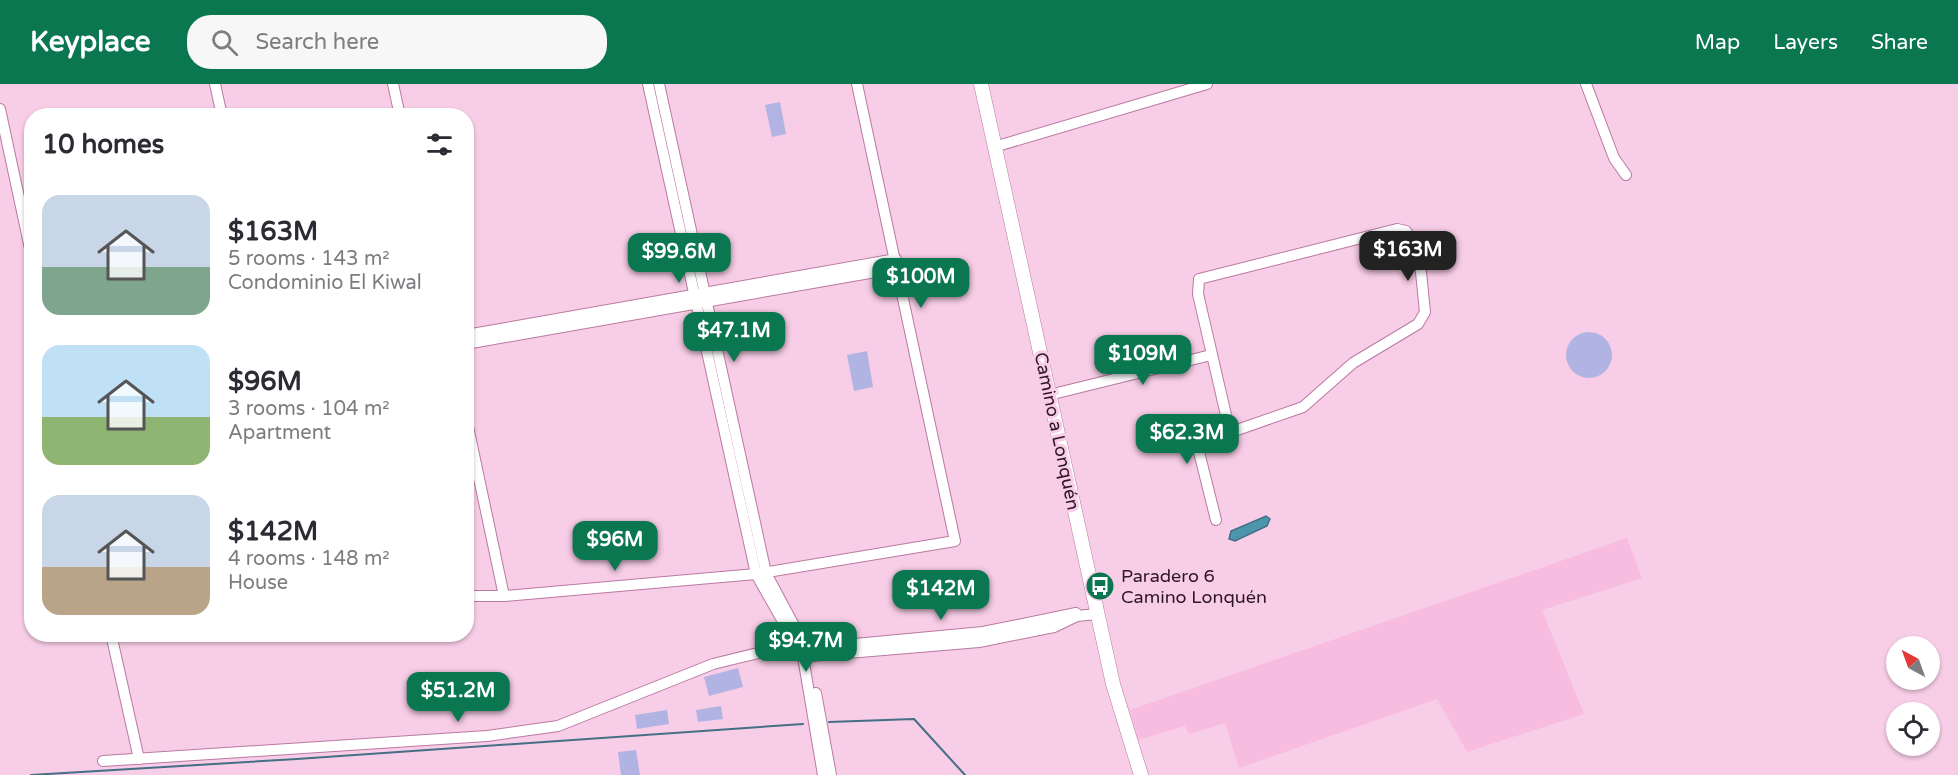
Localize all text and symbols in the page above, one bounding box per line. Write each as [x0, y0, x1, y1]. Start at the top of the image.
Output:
search box [187, 15, 607, 69]
text: Keyplace [30, 25, 151, 59]
icon: search [208, 26, 241, 59]
text: Search here [256, 29, 379, 55]
text: Map [1695, 30, 1740, 55]
text: Layers [1773, 30, 1838, 55]
text: Share [1871, 30, 1928, 55]
icon: filters [423, 128, 456, 161]
text: 10 homes [42, 129, 164, 160]
text: $163M [228, 216, 318, 247]
icon: home [90, 219, 162, 291]
pin: $163M [1366, 231, 1450, 282]
pin: $99.6M [630, 233, 728, 284]
text: $163M [1373, 238, 1443, 262]
text: $99.6M [642, 240, 716, 264]
text: 5 rooms · 143 m² [228, 247, 390, 271]
pin: $100M [879, 258, 963, 309]
text: $100M [886, 265, 956, 289]
text: Condominio El Kiwal [228, 271, 422, 295]
pin: $47.1M [685, 312, 783, 363]
text: $47.1M [697, 319, 771, 343]
pin: $109M [1101, 335, 1185, 386]
text: $109M [1108, 342, 1178, 366]
street label: Camino a Lonquén [1030, 350, 1084, 512]
text: $96M [228, 366, 302, 397]
icon: home [90, 369, 162, 441]
text: 3 rooms · 104 m² [228, 397, 390, 421]
pin: $62.3M [1138, 414, 1236, 465]
text: Apartment [228, 421, 331, 445]
text: $62.3M [1150, 421, 1224, 445]
text: $142M [228, 516, 318, 547]
icon: home [90, 519, 162, 591]
pin: $96M [579, 521, 651, 572]
text: $96M [587, 528, 643, 552]
text: 4 rooms · 148 m² [228, 547, 390, 571]
place label: Paradero 6 Camino Lonquén [1121, 565, 1267, 608]
pin: $142M [899, 570, 983, 621]
bus stop icon: Paradero 6 Camino Lonquén [1084, 570, 1116, 602]
text: House [228, 571, 288, 595]
text: $142M [906, 577, 976, 601]
pin: $94.7M [757, 622, 855, 673]
text: $94.7M [769, 629, 843, 653]
north arrow [1886, 636, 1940, 690]
map controls [1886, 636, 1940, 756]
pin: $51.2M [409, 672, 507, 723]
text: $51.2M [421, 679, 495, 703]
button: locate [1886, 702, 1940, 756]

